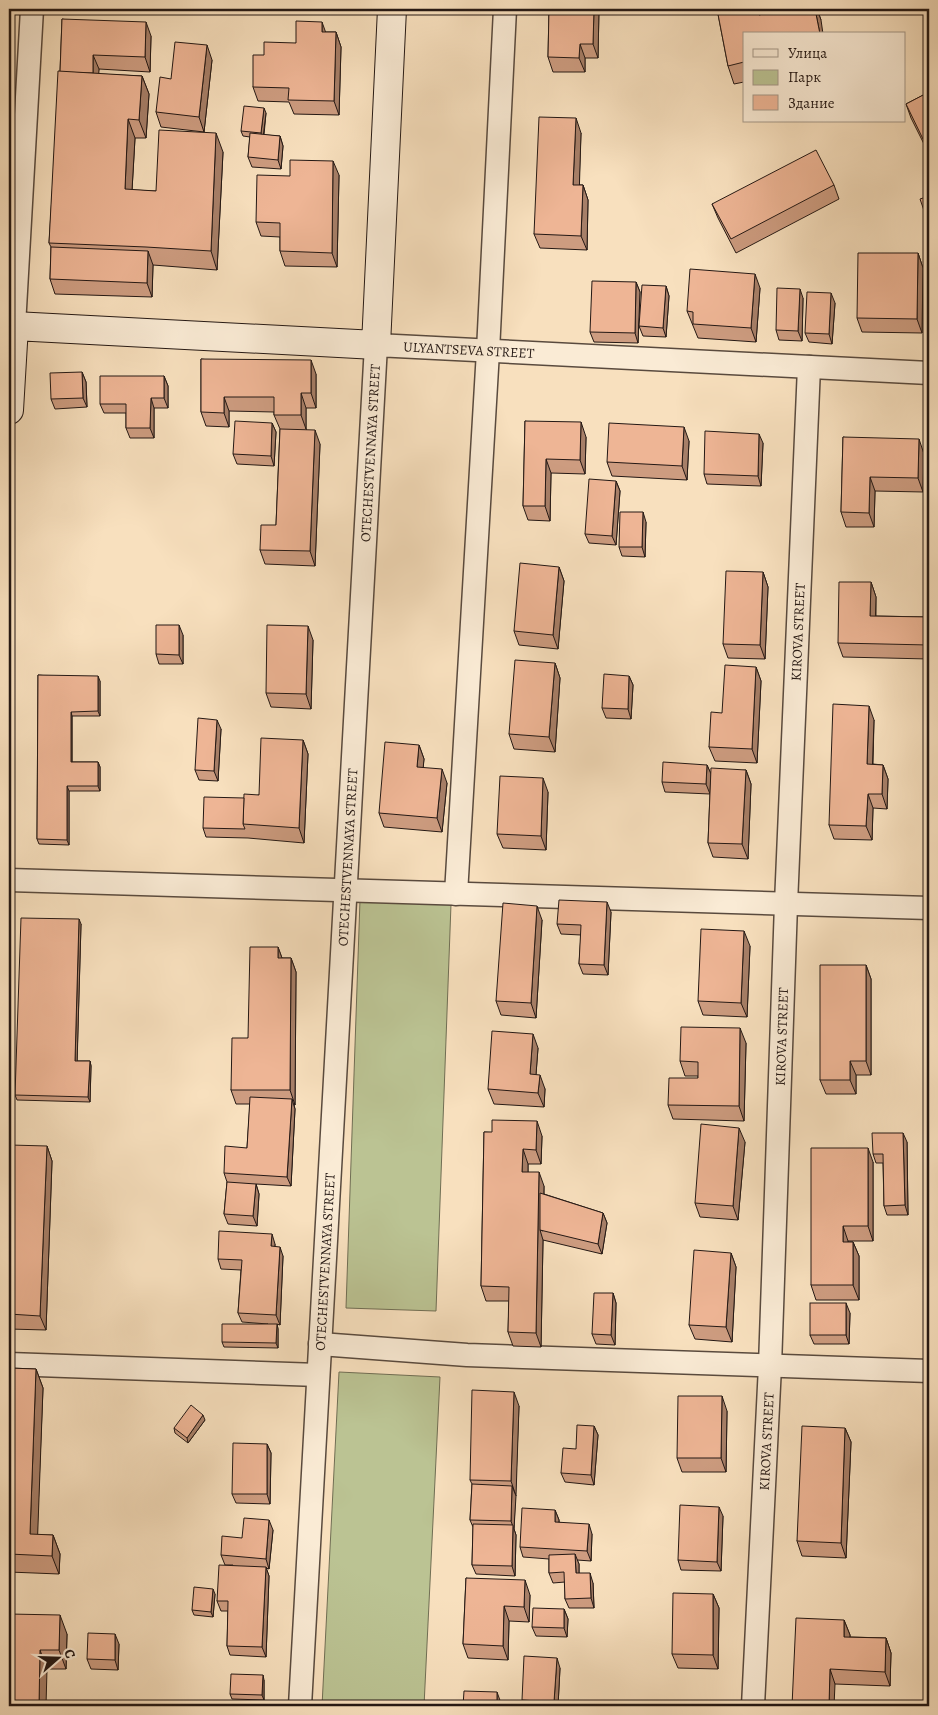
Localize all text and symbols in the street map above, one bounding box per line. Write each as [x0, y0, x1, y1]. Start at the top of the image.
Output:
legend [743, 32, 906, 122]
text: Улица [788, 43, 827, 63]
text: Парк [788, 67, 821, 87]
text: Здание [788, 93, 835, 113]
street label: ULYANTSEVA STREET [403, 337, 535, 363]
street label: OTECHESTVENNAYA STREET [356, 363, 384, 542]
street label: KIROVA STREET [786, 582, 809, 681]
street label: OTECHESTVENNAYA STREET [333, 768, 362, 947]
street label: KIROVA STREET [770, 987, 793, 1086]
street label: OTECHESTVENNAYA STREET [310, 1172, 339, 1351]
street label: KIROVA STREET [754, 1391, 778, 1491]
north arrow [32, 1632, 82, 1682]
text: С [59, 1646, 80, 1661]

